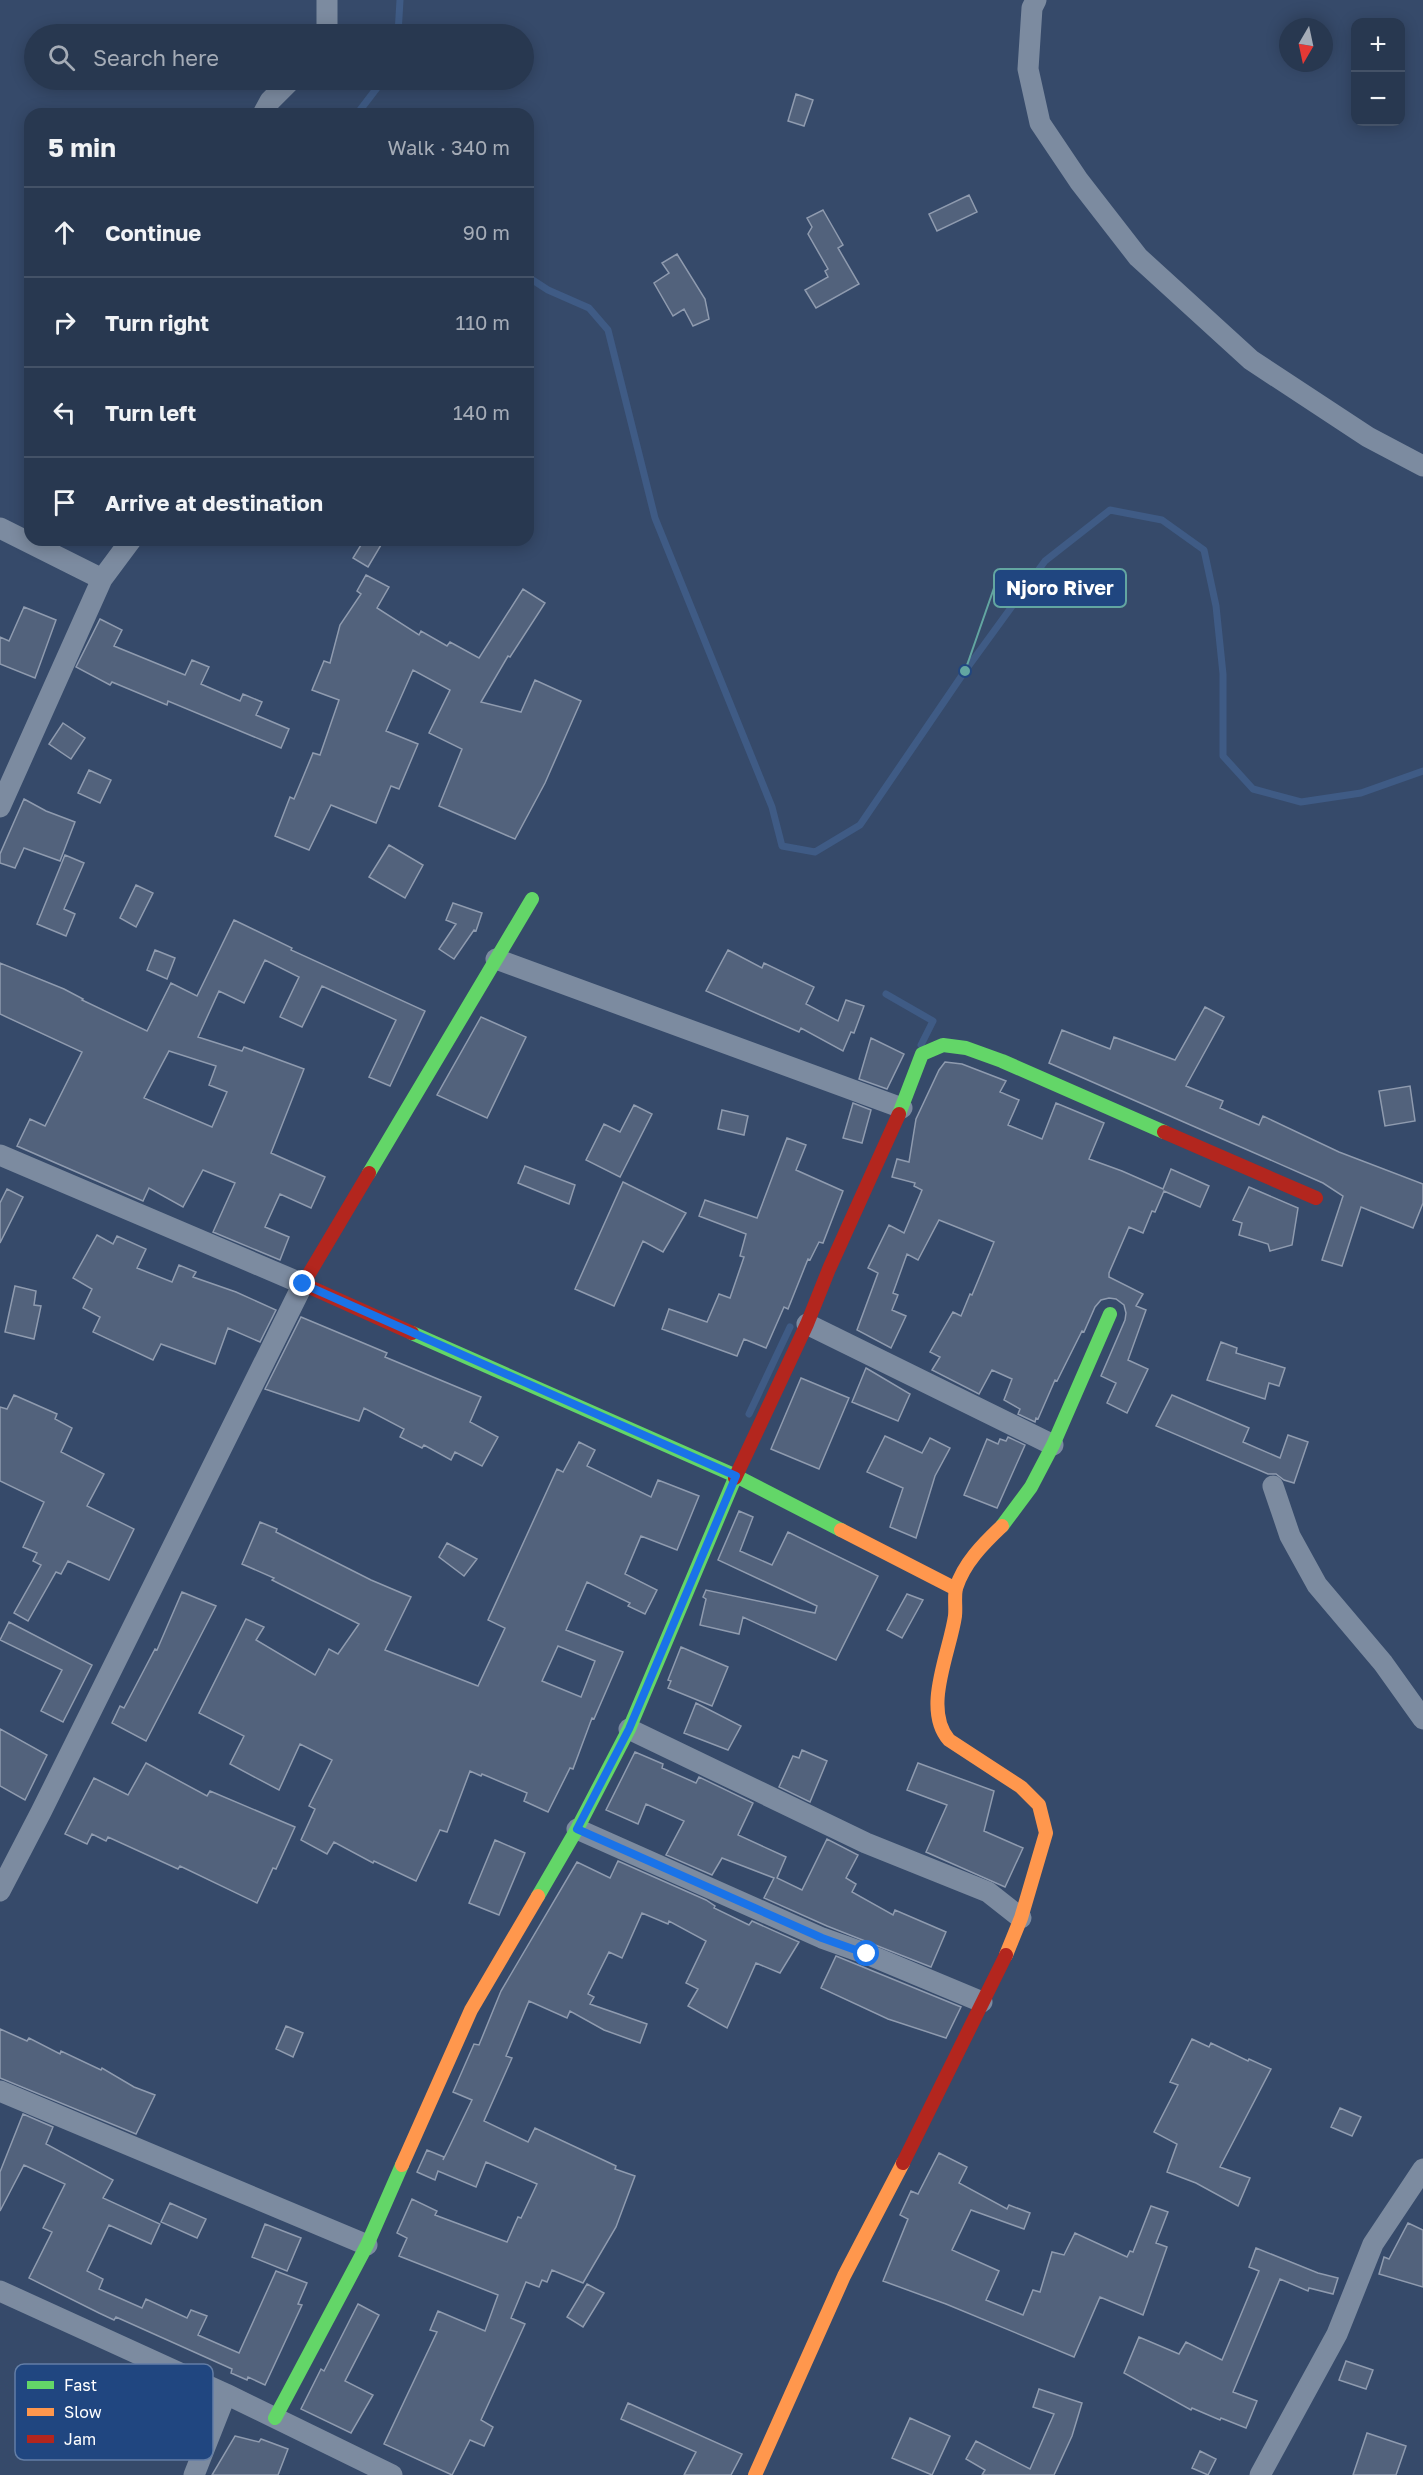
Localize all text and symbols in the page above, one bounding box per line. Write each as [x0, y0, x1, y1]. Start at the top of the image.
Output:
north arrow [1279, 18, 1333, 72]
map controls [1351, 18, 1405, 126]
button: + [1351, 18, 1405, 72]
search box [24, 24, 534, 90]
icon: search [45, 41, 78, 74]
text: Search here [93, 44, 219, 71]
button: − [1351, 72, 1405, 126]
text: 5 min [48, 132, 116, 163]
text: Walk · 340 m [388, 135, 510, 159]
icon: ahead [48, 216, 81, 249]
text: Continue [105, 219, 201, 246]
text: 90 m [463, 220, 510, 244]
icon: right [48, 306, 81, 339]
text: Turn right [105, 309, 209, 336]
text: 110 m [456, 310, 510, 334]
icon: left [48, 396, 81, 429]
text: Turn left [105, 399, 196, 426]
text: 140 m [453, 400, 510, 424]
icon: arrive [48, 486, 81, 519]
text: Arrive at destination [105, 489, 323, 516]
callout: Njoro River [994, 569, 1126, 607]
text: Njoro River [1006, 575, 1114, 599]
route end [289, 1270, 315, 1296]
route start [853, 1940, 879, 1966]
legend [15, 2364, 213, 2460]
text: Fast [64, 2375, 97, 2395]
text: Slow [64, 2402, 102, 2422]
text: Jam [64, 2429, 96, 2449]

